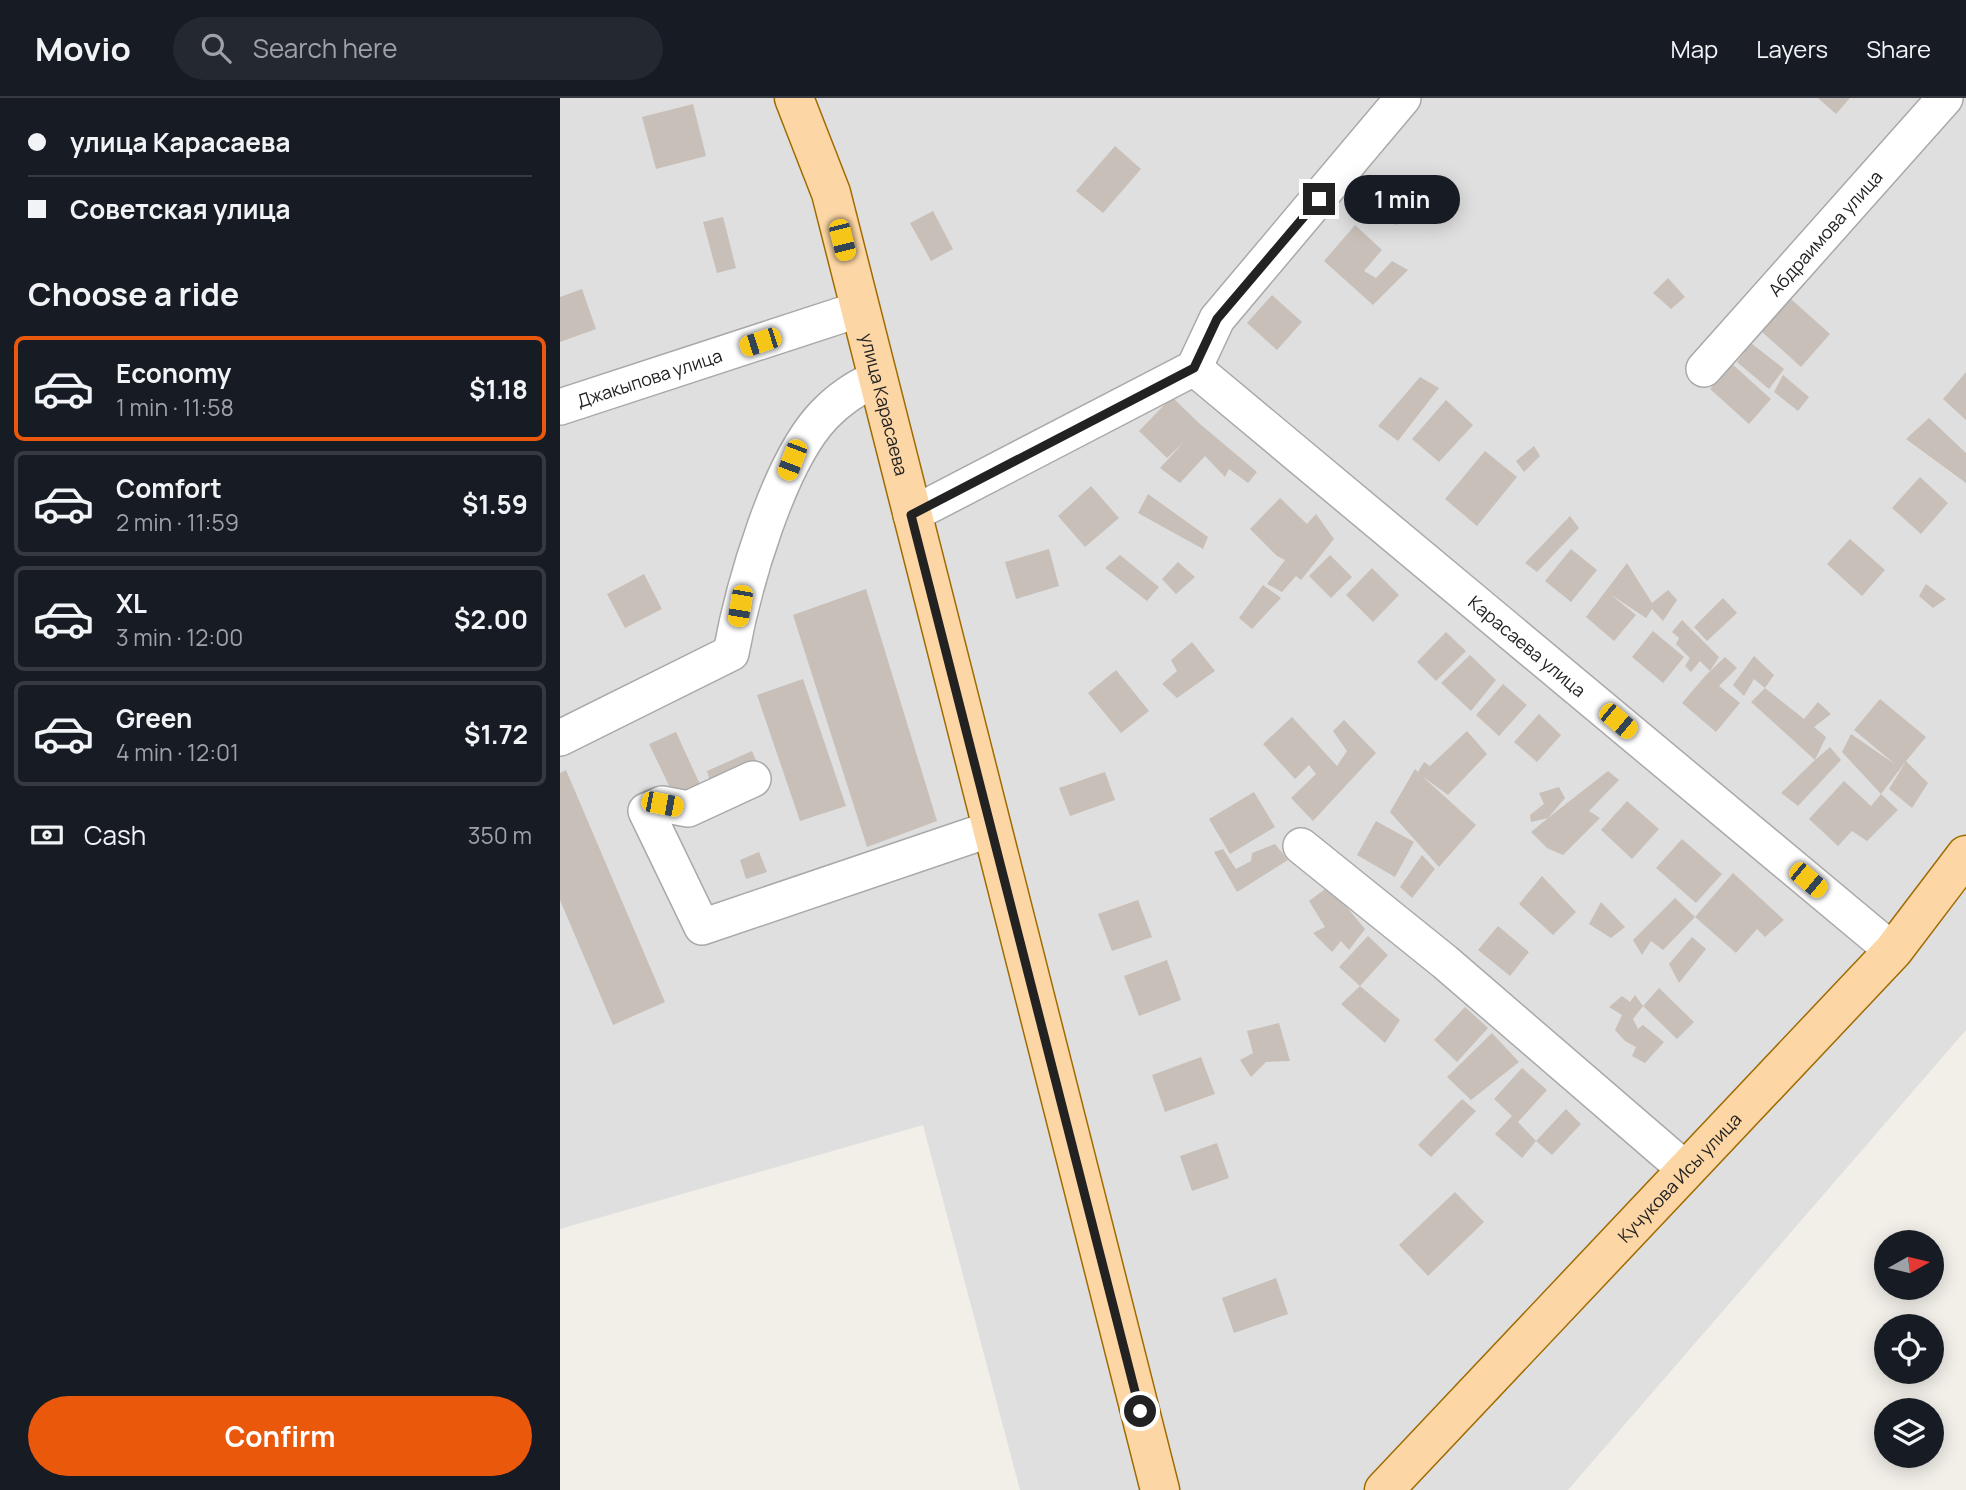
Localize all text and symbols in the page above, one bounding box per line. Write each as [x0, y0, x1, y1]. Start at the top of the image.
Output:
search box [173, 17, 663, 80]
text: Movio [35, 26, 131, 71]
icon: search [197, 29, 235, 67]
text: Search here [253, 30, 397, 66]
text: Map [1671, 32, 1718, 65]
text: Layers [1756, 32, 1828, 65]
text: Share [1866, 32, 1931, 65]
text: улица Карасаева [70, 124, 290, 160]
street label: Абдраимова улица [1763, 165, 1887, 301]
callout: 1 min [1344, 174, 1459, 224]
route end [1303, 183, 1335, 215]
text: 1 min [1374, 183, 1430, 215]
text: Советская улица [70, 191, 290, 227]
car [827, 217, 858, 263]
text: Choose a ride [28, 272, 239, 316]
car [737, 326, 784, 358]
street label: улица Карасаева [855, 331, 914, 478]
street label: Джакыпова улица [574, 343, 725, 413]
text: Economy [116, 355, 231, 391]
icon: car [32, 357, 95, 420]
text: $1.18 [469, 371, 528, 407]
text: 1 min · 11:58 [116, 391, 234, 423]
car [775, 437, 810, 483]
text: Comfort [116, 470, 222, 506]
icon: car [32, 472, 95, 535]
text: $1.59 [462, 486, 528, 522]
text: 2 min · 11:59 [116, 506, 239, 538]
car [727, 583, 754, 629]
text: XL [116, 585, 147, 621]
icon: car [32, 587, 95, 650]
street label: Карасаева улица [1464, 590, 1591, 702]
text: $2.00 [454, 601, 528, 637]
text: 3 min · 12:00 [116, 621, 243, 653]
car [1596, 699, 1641, 743]
text: Green [116, 700, 192, 736]
icon: car [32, 702, 95, 765]
text: $1.72 [464, 716, 528, 752]
text: 4 min · 12:01 [116, 736, 239, 768]
car [640, 790, 685, 818]
icon: cash [28, 816, 66, 854]
text: Cash [84, 817, 146, 853]
text: 350 m [468, 819, 532, 851]
car [1786, 858, 1831, 902]
street label: Кучукова Исы улица [1612, 1107, 1746, 1247]
north arrow [1874, 1230, 1944, 1300]
map controls [1874, 1230, 1944, 1468]
button: locate [1874, 1314, 1944, 1384]
route start [1124, 1395, 1156, 1427]
button: Confirm [28, 1396, 532, 1476]
button: layers [1874, 1398, 1944, 1468]

